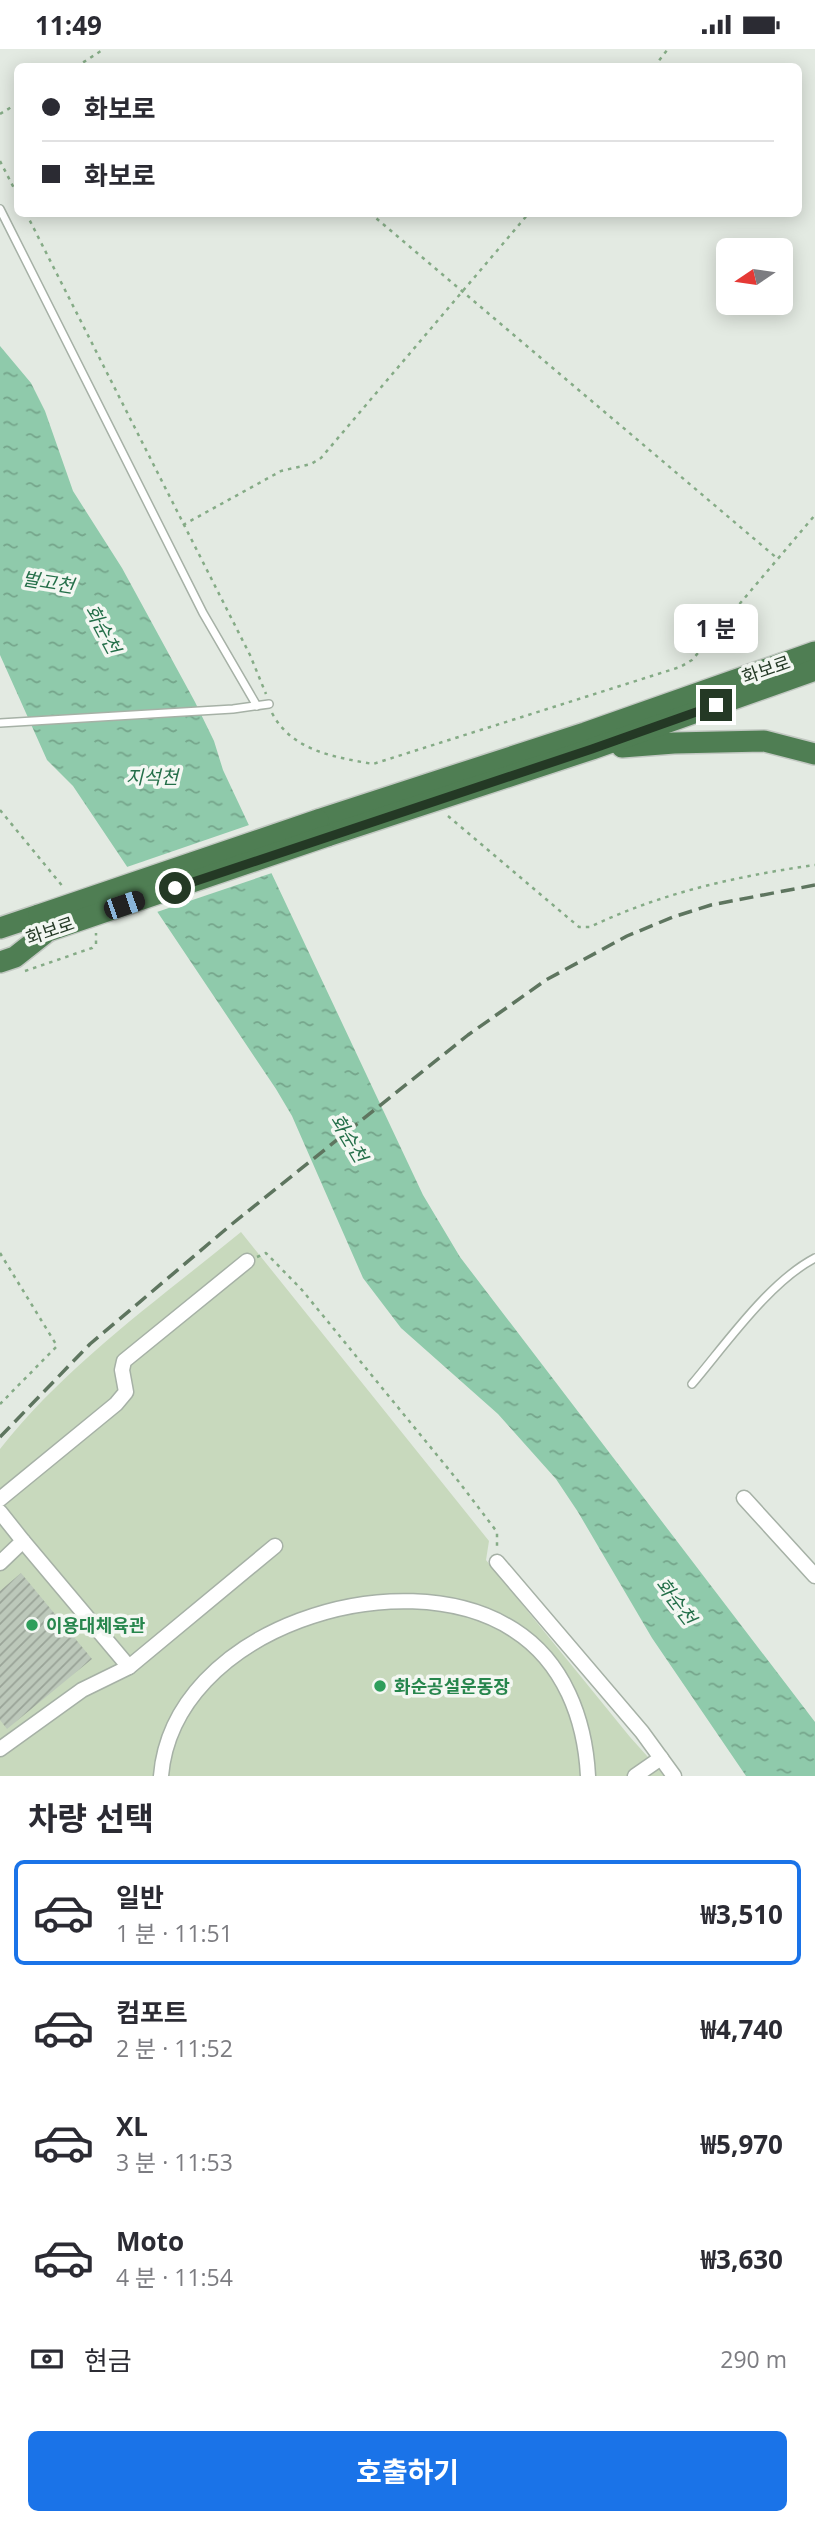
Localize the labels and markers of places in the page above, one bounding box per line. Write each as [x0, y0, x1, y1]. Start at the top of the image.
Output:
place label: 이용대체육관 [46, 1613, 146, 1637]
marker: 이용대체육관 [24, 1617, 40, 1633]
place label: 화순공설운동장 [394, 1674, 510, 1698]
marker: 화순공설운동장 [372, 1678, 388, 1694]

